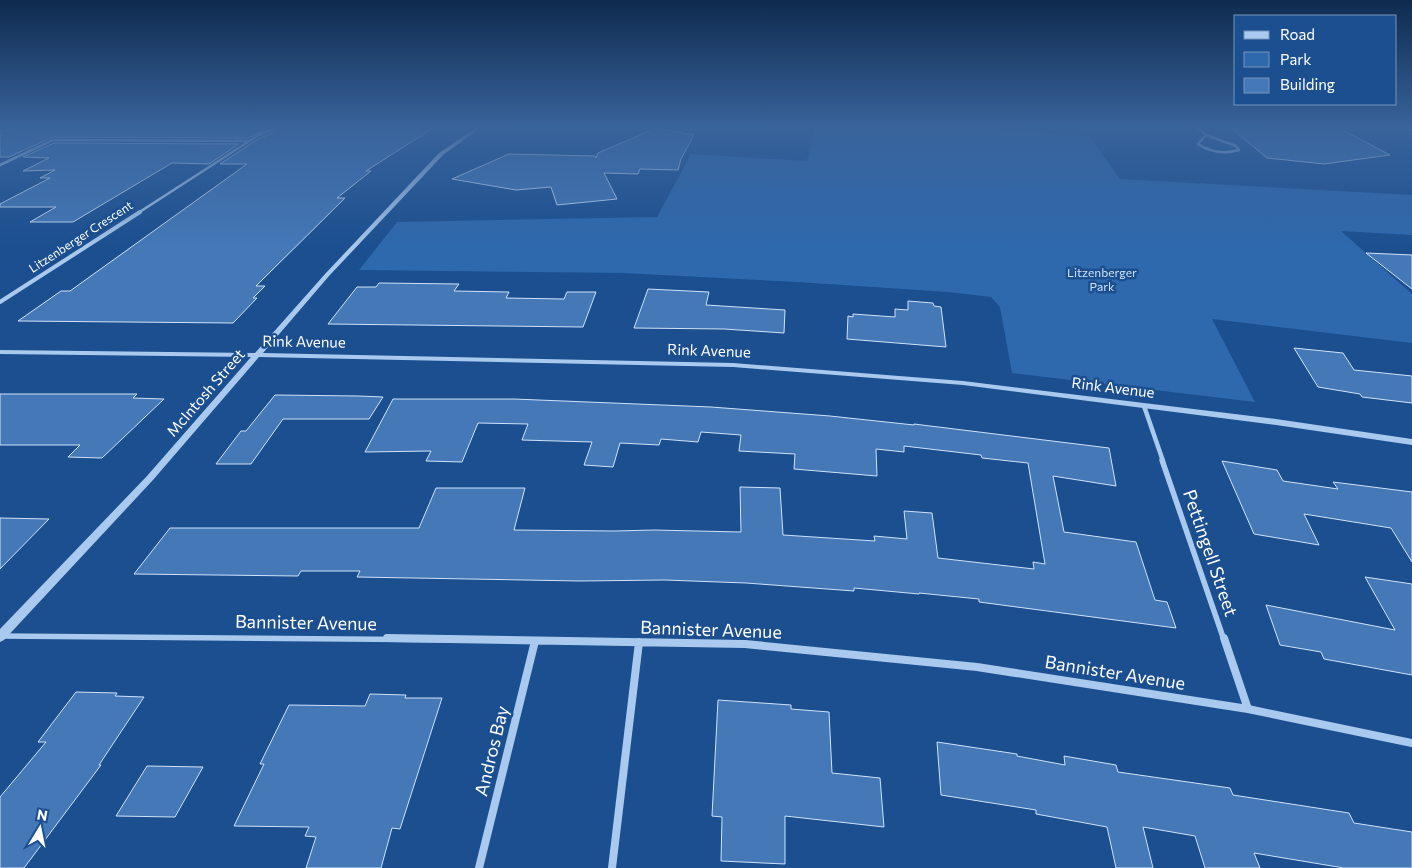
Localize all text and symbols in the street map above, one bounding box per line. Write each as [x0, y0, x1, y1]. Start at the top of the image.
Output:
legend [1234, 15, 1397, 105]
text: Road [1280, 25, 1315, 43]
text: Park [1280, 50, 1311, 68]
text: Building [1280, 75, 1335, 93]
street label: Litzenberger Crescent [26, 197, 135, 275]
park label: Litzenberger Park [1067, 265, 1137, 293]
street label: Rink Avenue [262, 331, 346, 351]
street label: Rink Avenue [667, 340, 751, 360]
street label: McIntosh Street [162, 345, 248, 440]
street label: Rink Avenue [1071, 373, 1156, 401]
street label: Pettingell Street [1179, 486, 1243, 619]
street label: Bannister Avenue [235, 610, 377, 634]
street label: Bannister Avenue [640, 616, 782, 642]
street label: Bannister Avenue [1043, 650, 1187, 694]
street label: Andros Bay [469, 703, 513, 798]
north arrow [15, 803, 65, 853]
text: N [36, 805, 49, 824]

